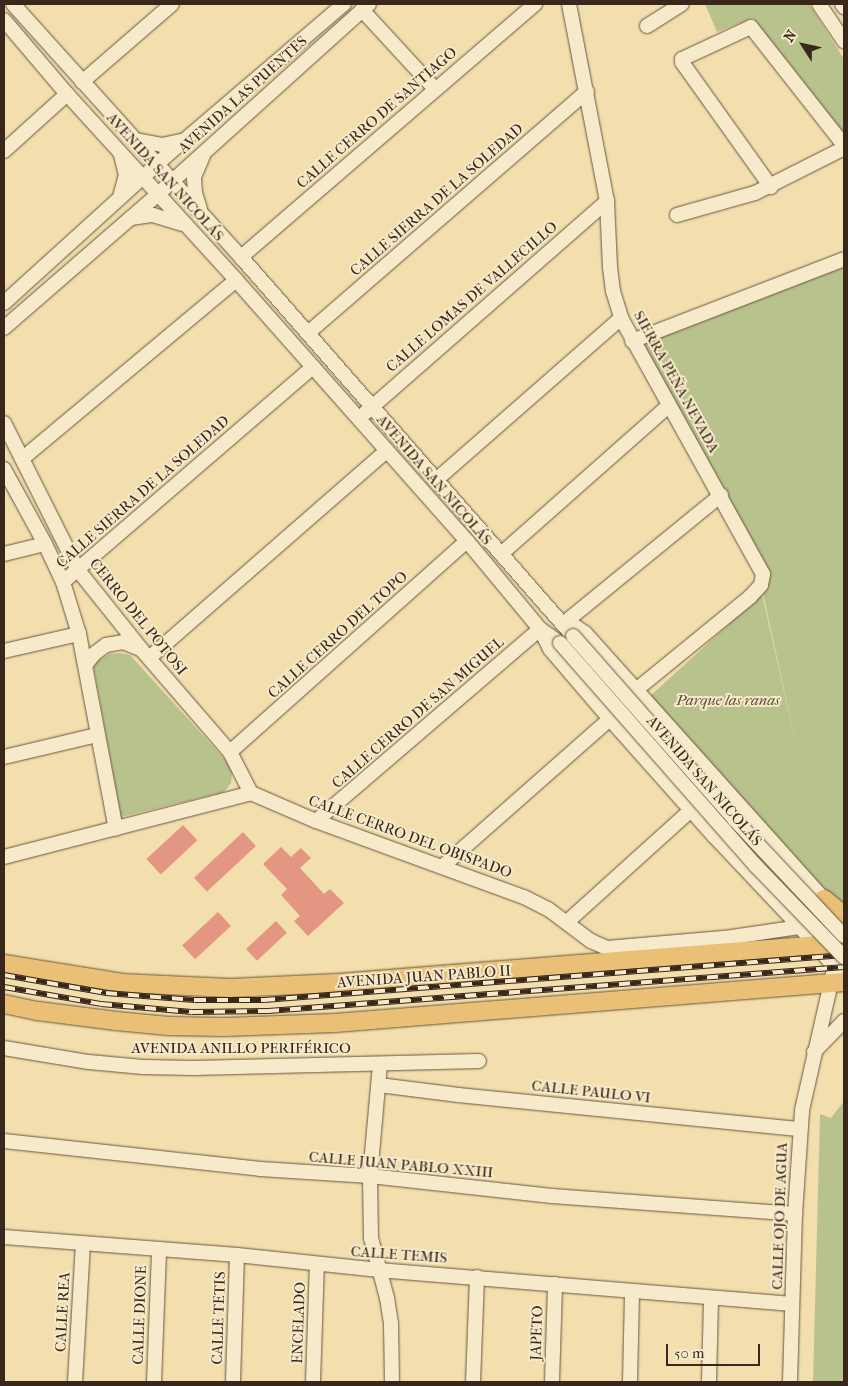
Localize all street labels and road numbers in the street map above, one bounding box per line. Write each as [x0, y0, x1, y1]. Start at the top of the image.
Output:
street label: AVENIDA LAS PUENTES [175, 32, 311, 158]
street label: CALLE CERRO DE SANTIAGO [293, 44, 461, 192]
street label: AVENIDA SAN NICOLÁS [103, 109, 227, 245]
street label: CALLE SIERRA DE LA SOLEDAD [347, 120, 527, 280]
street label: CALLE LOMAS DE VALLECILLO [383, 218, 561, 376]
street label: SIERRA PEÑA NEVADA [629, 308, 723, 456]
street label: AVENIDA SAN NICOLÁS [373, 411, 495, 549]
street label: CALLE SIERRA DE LA SOLEDAD [53, 412, 233, 572]
street label: CERRO DEL POTOSI [85, 555, 191, 679]
street label: CALLE CERRO DEL TOPO [265, 568, 411, 702]
street label: CALLE CERRO DE SAN MIGUEL [329, 634, 507, 792]
street label: AVENIDA SAN NICOLÁS [643, 712, 765, 850]
street label: CALLE CERRO DEL OBISPADO [306, 792, 514, 882]
street label: AVENIDA JUAN PABLO II [336, 962, 512, 992]
street label: AVENIDA ANILLO PERIFÉRICO [131, 1040, 351, 1058]
street label: CALLE PAULO VI [531, 1077, 651, 1107]
street label: CALLE OJO DE AGUA [768, 1142, 792, 1290]
street label: CALLE JUAN PABLO XXIII [308, 1148, 494, 1182]
street label: CALLE TEMIS [350, 1243, 448, 1267]
street label: CALLE DIONE [129, 1265, 151, 1365]
street label: CALLE TETIS [208, 1271, 230, 1365]
street label: CALLE REA [52, 1272, 74, 1352]
street label: ENCELADO [289, 1282, 309, 1364]
street label: JAPETO [527, 1305, 547, 1361]

